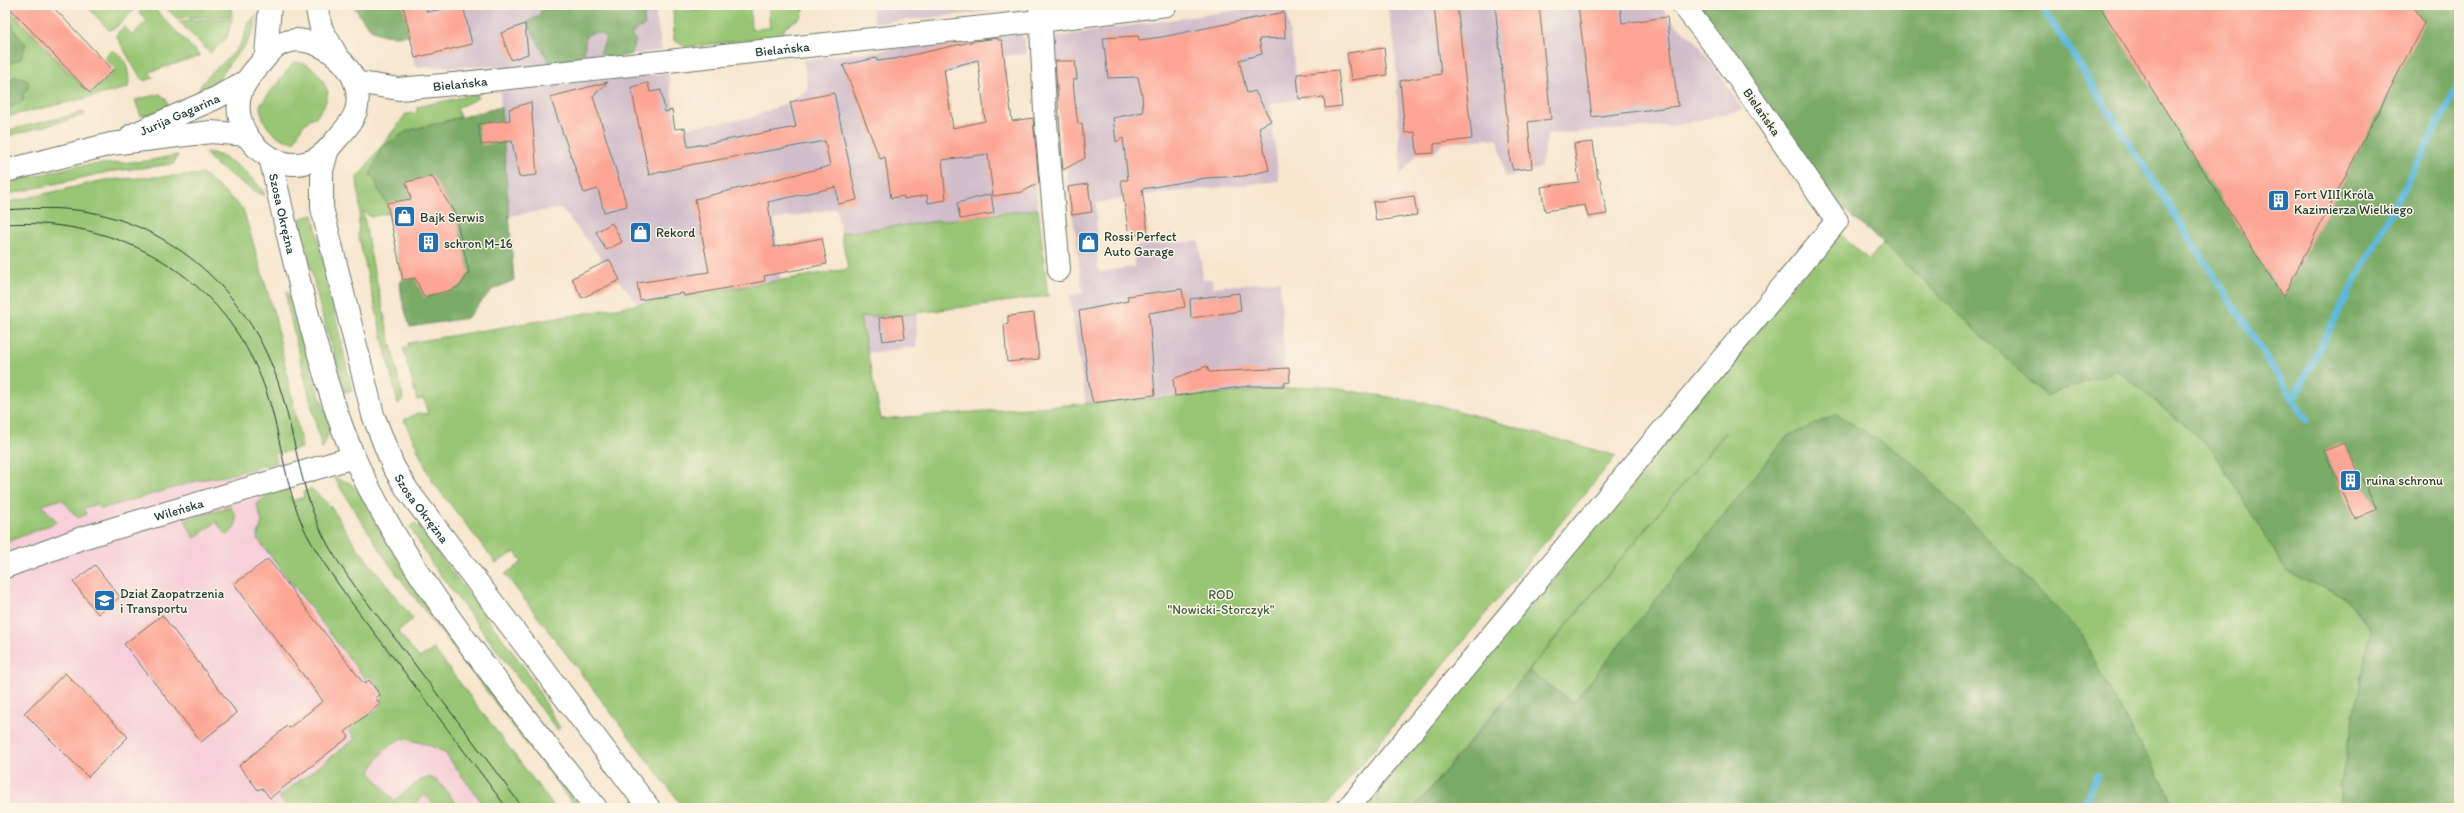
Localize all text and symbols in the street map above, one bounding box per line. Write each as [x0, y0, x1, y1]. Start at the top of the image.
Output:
street label: Bielańska [754, 38, 811, 59]
street label: Bielańska [432, 73, 489, 93]
street label: Bielańska [1740, 85, 1784, 139]
street label: Jurija Gagarina [137, 90, 222, 138]
street label: Szosa Okrężna [266, 172, 300, 256]
place label: Fort VIII Króla Kazimierza Wielkiego [2294, 187, 2413, 217]
building icon: Fort VIII Króla Kazimierza Wielkiego [2265, 188, 2291, 214]
shop icon: Bajk Serwis [391, 204, 417, 230]
place label: Bajk Serwis [420, 210, 485, 225]
shop icon: Rekord [627, 219, 653, 245]
place label: Rekord [656, 225, 695, 240]
place label: Rossi Perfect Auto Garage [1104, 229, 1177, 259]
building icon: schron M-16 [416, 230, 442, 256]
shop icon: Rossi Perfect Auto Garage [1075, 230, 1101, 256]
place label: schron M-16 [444, 236, 513, 251]
building icon: ruina schronu [2337, 467, 2363, 493]
street label: Szosa Okrężna [392, 471, 452, 546]
place label: ruina schronu [2366, 473, 2443, 488]
street label: Wileńska [152, 495, 205, 524]
place label: Dział Zaopatrzenia i Transportu [120, 586, 225, 616]
school or university icon: Dział Zaopatrzenia i Transportu [92, 587, 118, 613]
park label: ROD "Nowicki-Storczyk" [1168, 587, 1275, 617]

